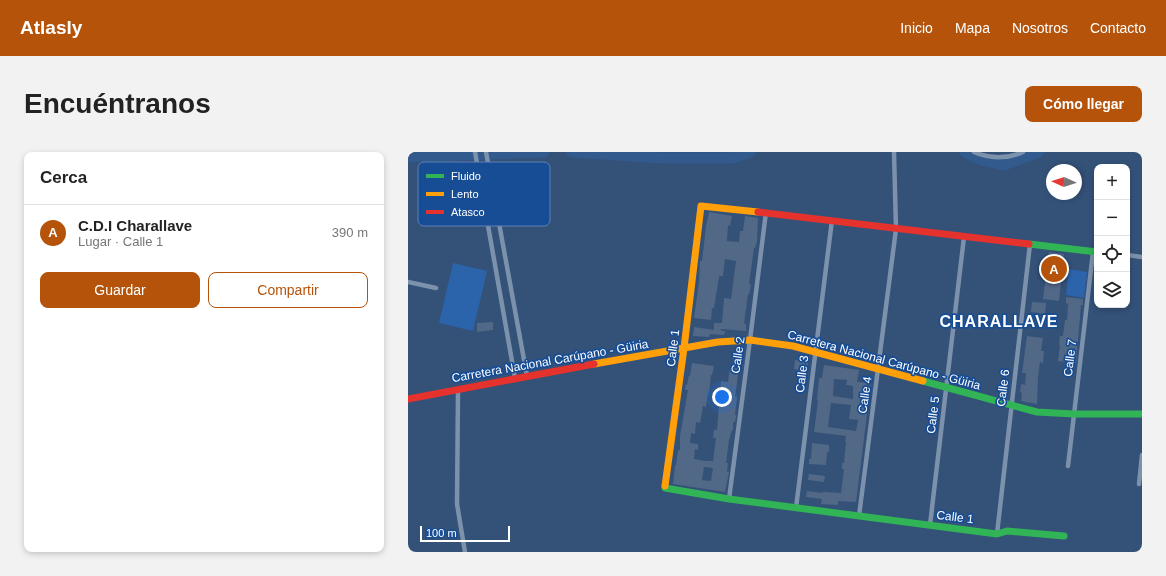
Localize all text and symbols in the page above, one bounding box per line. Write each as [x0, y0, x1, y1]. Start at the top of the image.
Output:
text: Atlasly [20, 17, 82, 38]
text: Inicio [900, 20, 933, 36]
text: Mapa [955, 20, 990, 36]
text: Nosotros [1012, 20, 1068, 36]
text: Contacto [1090, 20, 1146, 36]
button: Cómo llegar [1025, 86, 1142, 122]
text: Encuéntranos [24, 88, 211, 119]
legend [418, 162, 550, 226]
north arrow [1046, 164, 1082, 200]
map controls [1094, 164, 1130, 308]
button: + [1094, 164, 1130, 200]
text: Cerca [40, 168, 87, 187]
text: Fluido [451, 170, 481, 182]
text: Lento [451, 188, 479, 200]
button: − [1094, 200, 1130, 236]
text: Atasco [451, 206, 485, 218]
text: C.D.I Charallave [78, 217, 192, 234]
text: A [48, 225, 58, 240]
text: 390 m [332, 225, 368, 240]
text: Lugar · Calle 1 [78, 234, 163, 249]
button: locate [1094, 236, 1130, 272]
pin: A [1041, 254, 1067, 284]
button: Guardar [40, 272, 200, 308]
button: Compartir [208, 272, 368, 308]
button: layers [1094, 272, 1130, 308]
district label: CHARALLAVE [939, 313, 1059, 330]
street label: Carretera Nacional Carúpano - Güiria [786, 327, 982, 393]
street label: Calle 1 [664, 328, 682, 367]
street label: Calle 2 [728, 335, 748, 374]
street label: Carretera Nacional Carúpano - Güiria [451, 337, 650, 385]
street label: Calle 7 [1061, 338, 1079, 377]
street label: Calle 3 [793, 354, 811, 393]
street label: Calle 6 [994, 368, 1012, 407]
street label: Calle 4 [855, 375, 875, 414]
your location [712, 387, 732, 407]
street label: Calle 5 [924, 395, 942, 434]
street label: Calle 1 [936, 508, 975, 526]
scale bar [420, 524, 510, 543]
text: 100 m [426, 527, 457, 539]

